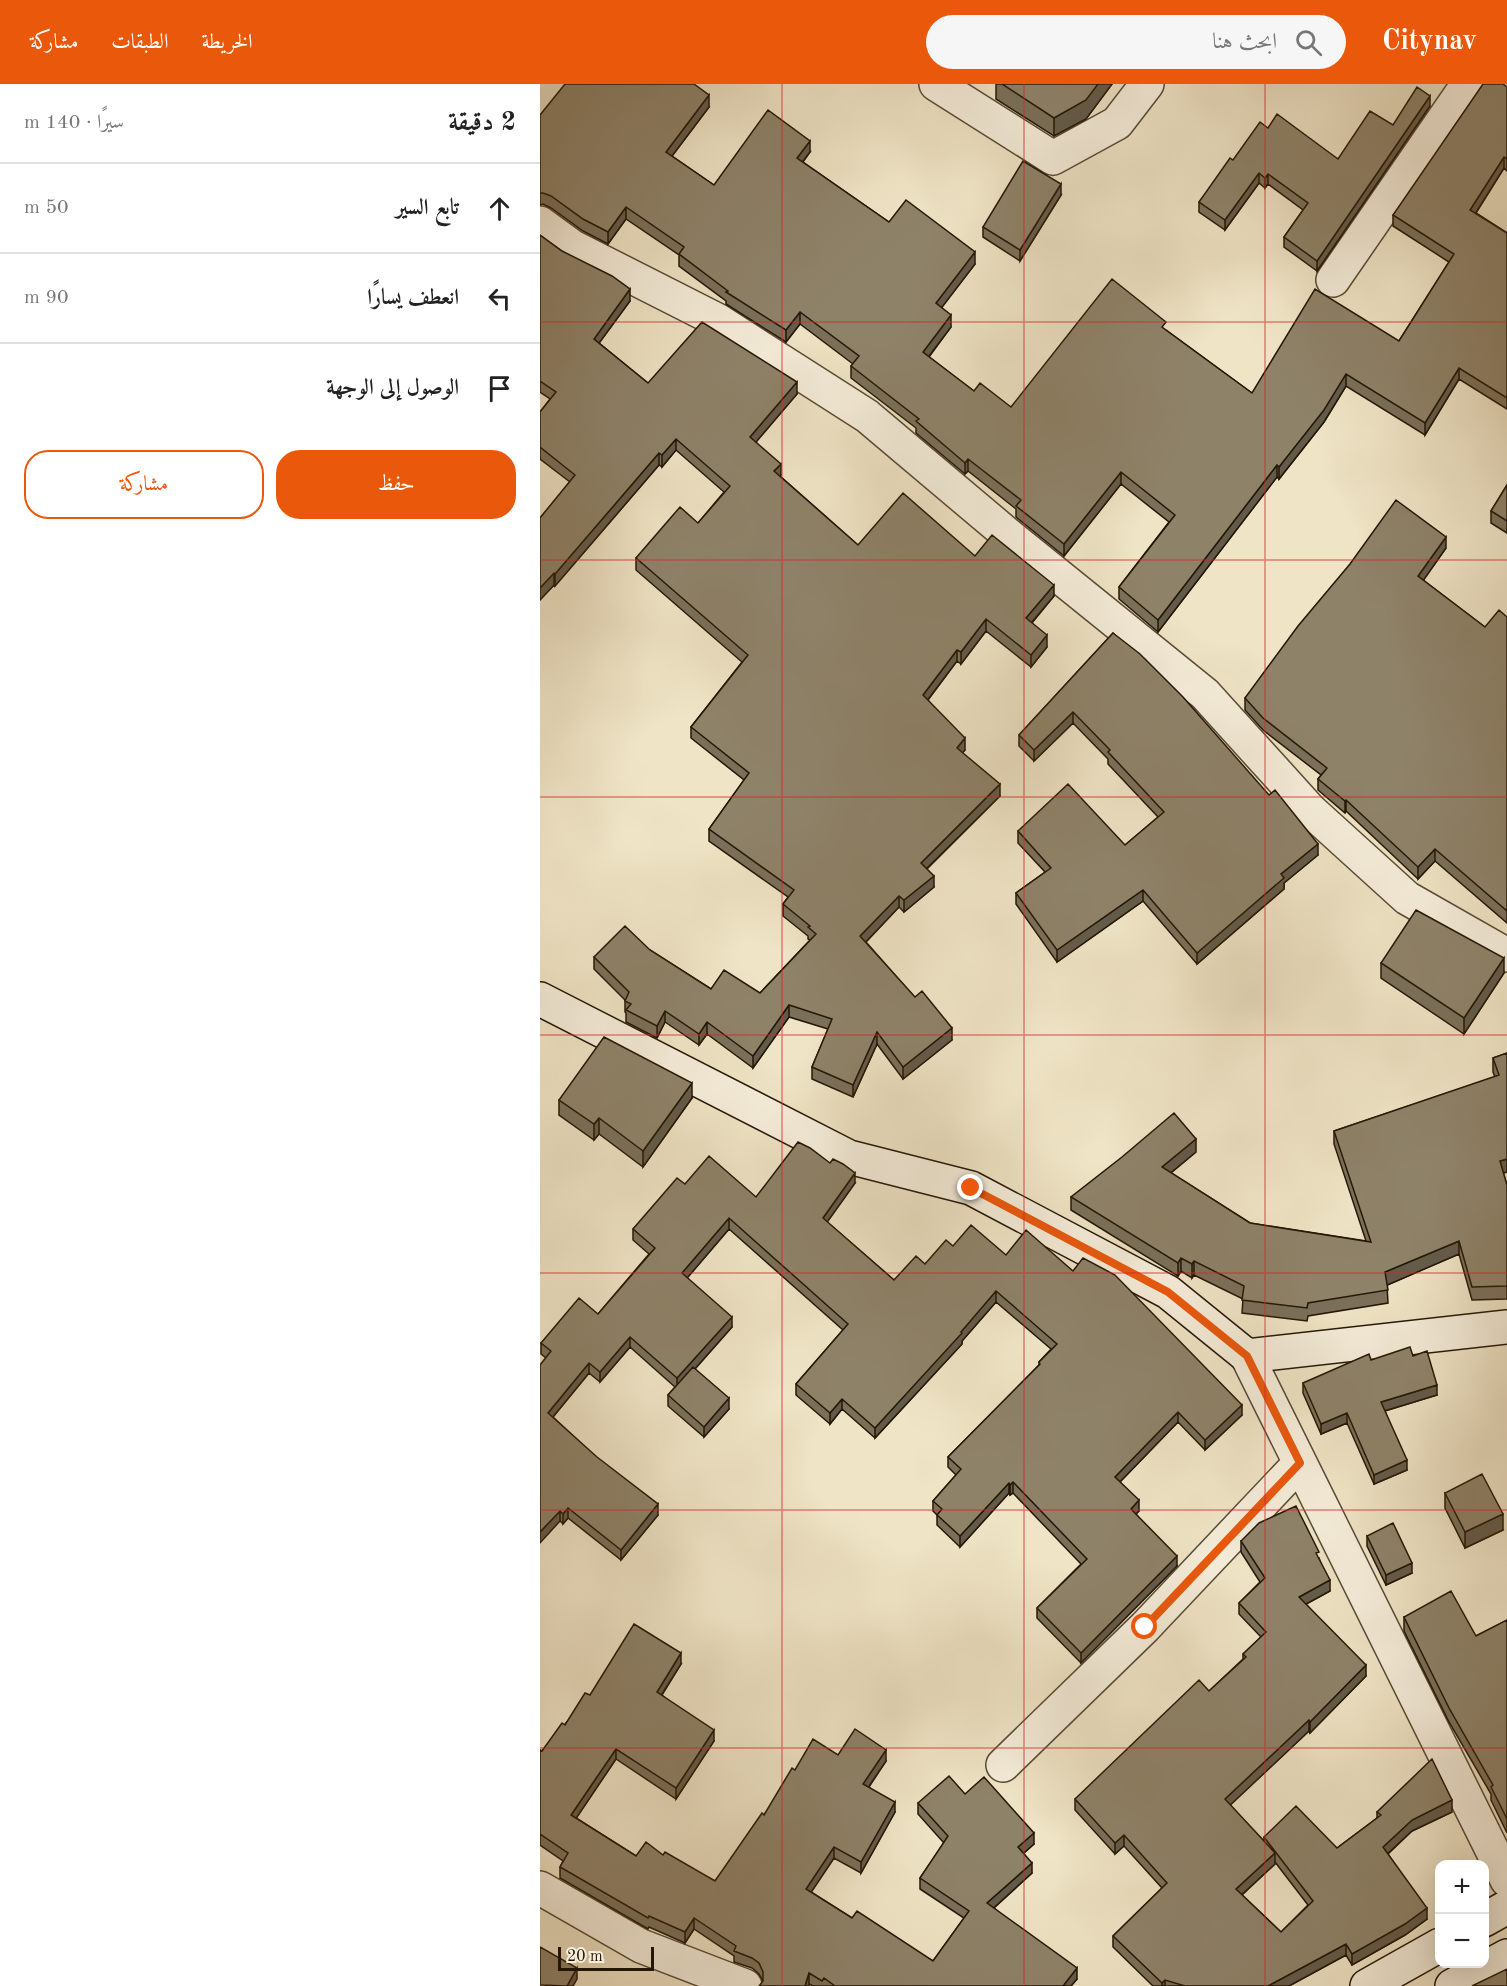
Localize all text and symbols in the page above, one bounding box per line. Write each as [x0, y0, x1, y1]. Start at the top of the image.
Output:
search box [926, 15, 1346, 69]
icon: search [1292, 26, 1325, 59]
text: Citynav [1382, 28, 1477, 56]
text: ابحث هنا [1212, 31, 1277, 53]
text: مشاركة [30, 32, 78, 53]
text: الطبقات [111, 32, 168, 53]
text: الخريطة [201, 32, 253, 53]
text: 2 دقيقة [448, 110, 516, 136]
text: سيرًا · 140 m [24, 113, 124, 133]
icon: ahead [483, 192, 516, 225]
text: تابع السير [395, 197, 459, 219]
text: 50 m [24, 198, 69, 218]
icon: left [483, 282, 516, 315]
text: انعطف يسارًا [367, 287, 459, 309]
text: 90 m [24, 288, 69, 308]
icon: arrive [483, 372, 516, 405]
text: الوصول إلى الوجهة [326, 377, 459, 399]
button: مشاركة [24, 450, 264, 519]
button: حفظ [276, 450, 516, 519]
route end [957, 1174, 983, 1200]
route start [1131, 1613, 1157, 1639]
map controls [1435, 1860, 1489, 1968]
button: + [1435, 1860, 1489, 1914]
button: − [1435, 1914, 1489, 1968]
scale bar [558, 1944, 654, 1972]
text: 20 m [567, 1949, 603, 1965]

